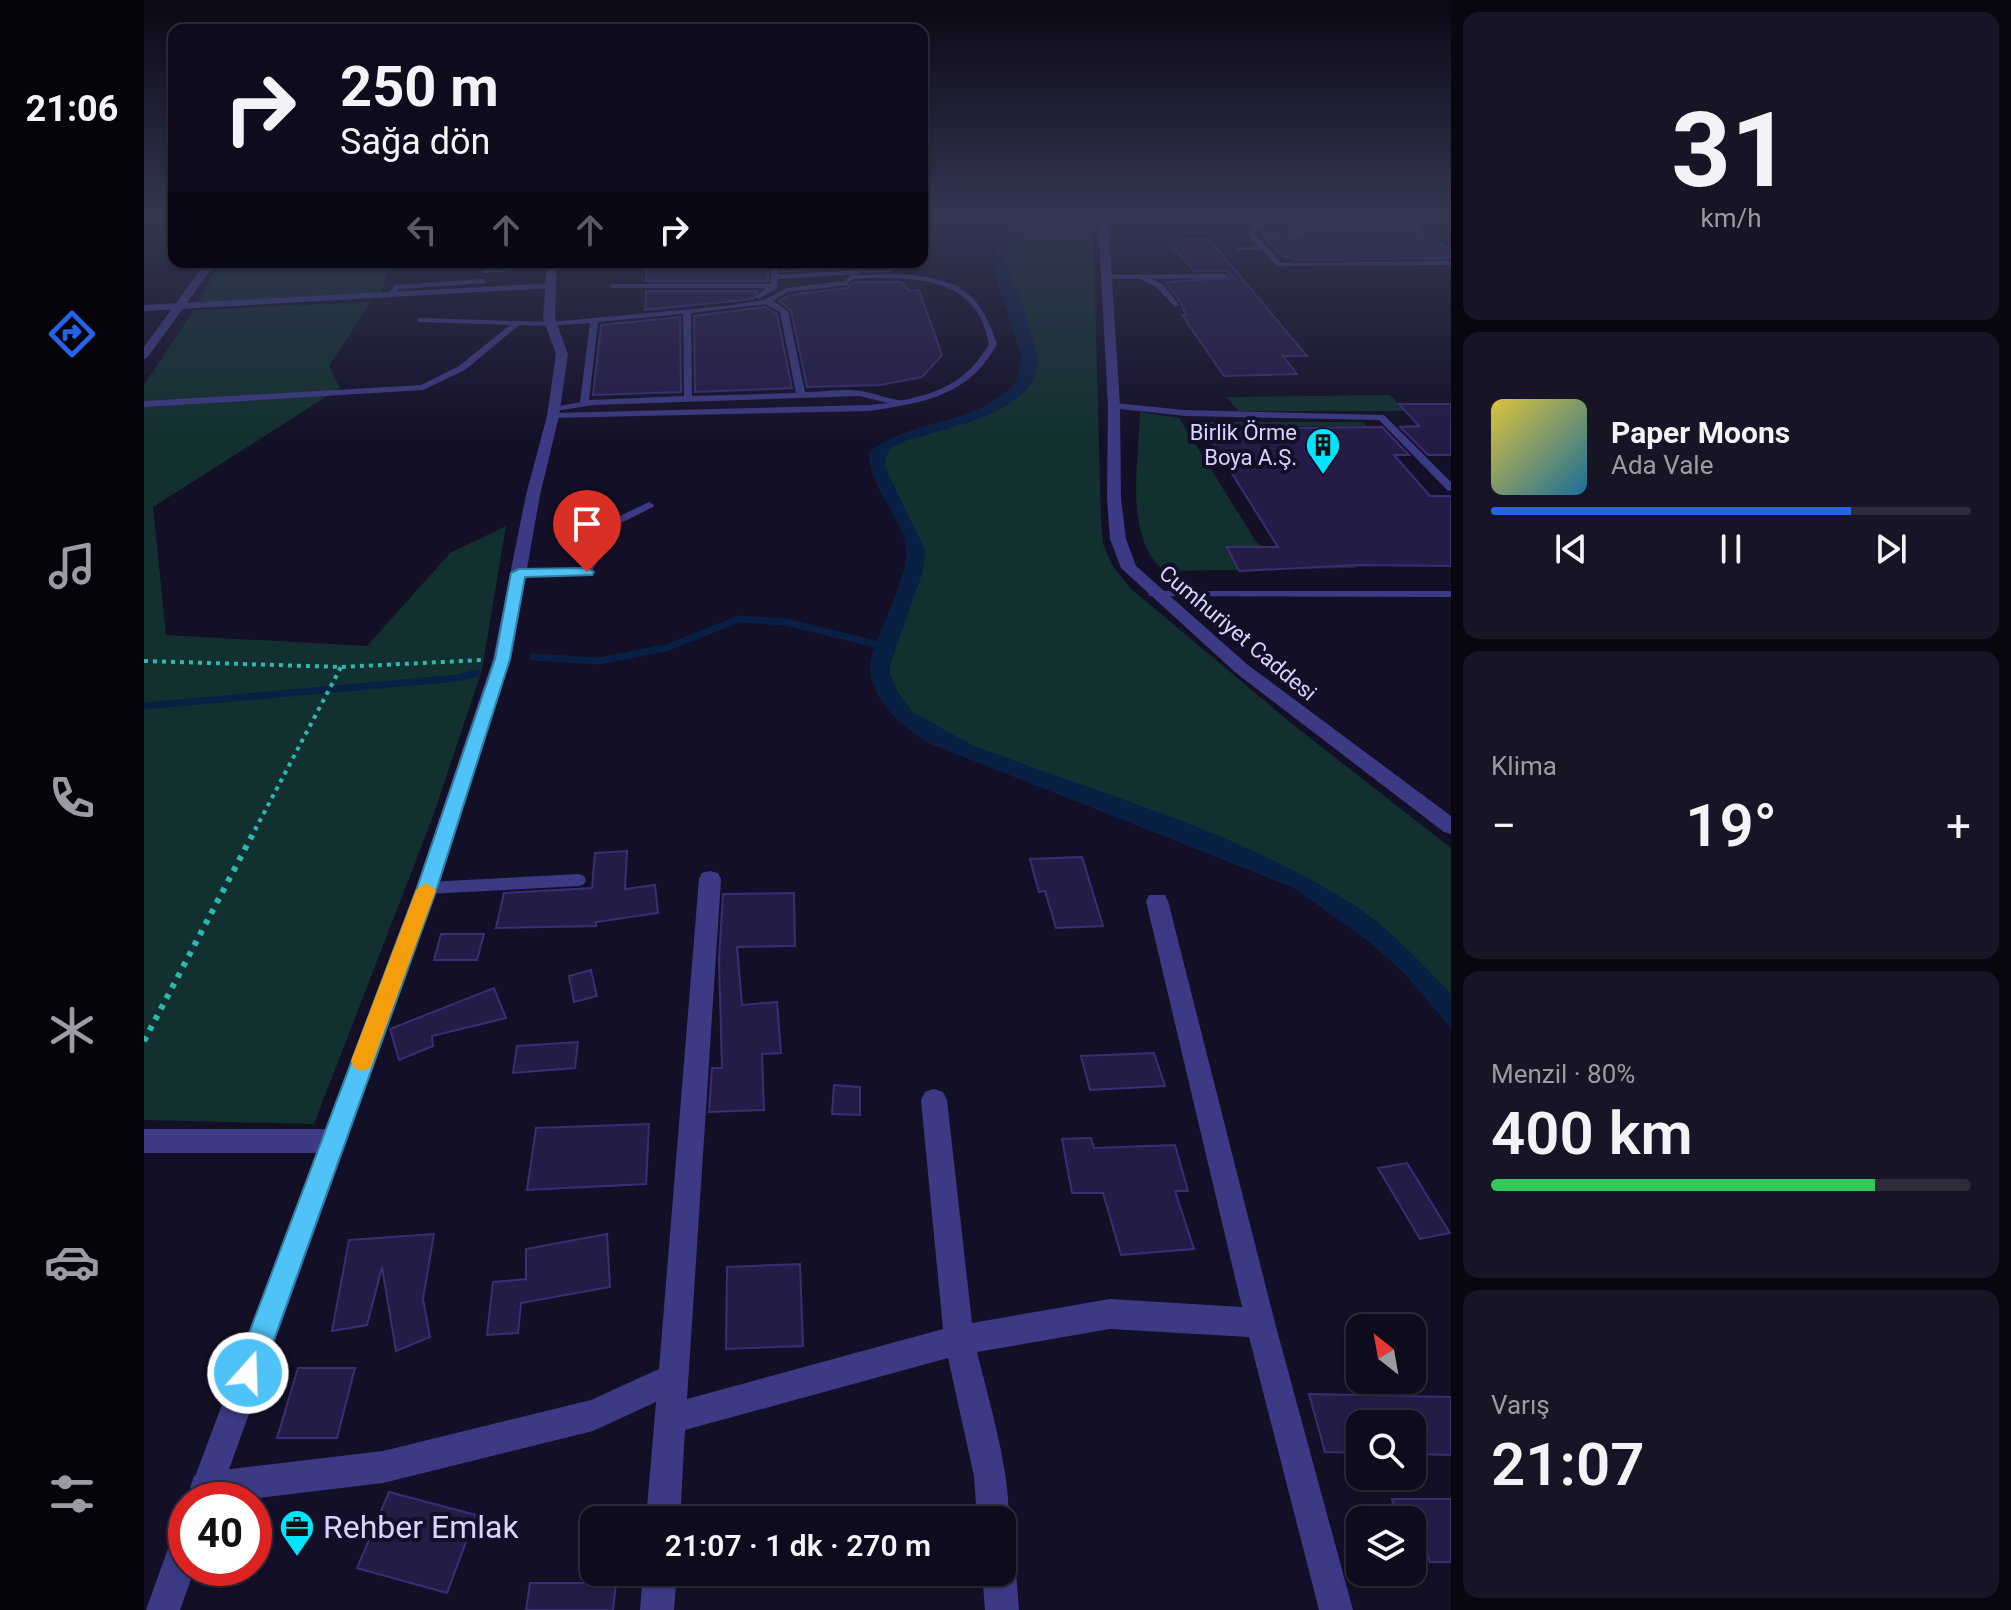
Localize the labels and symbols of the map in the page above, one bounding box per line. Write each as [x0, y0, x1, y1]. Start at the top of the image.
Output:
place label: Birlik Örme Boya A.Ş. [1190, 420, 1297, 470]
building icon: Birlik Örme Boya A.Ş. [1304, 426, 1342, 476]
pin [553, 490, 621, 572]
street label: Cumhuriyet Caddesi [1155, 560, 1321, 706]
north arrow [1346, 1314, 1426, 1394]
position arrow [206, 1331, 290, 1415]
speed limit sign: 40 [168, 1482, 272, 1586]
office icon: Rehber Emlak [278, 1508, 316, 1558]
place label: Rehber Emlak [323, 1508, 519, 1546]

